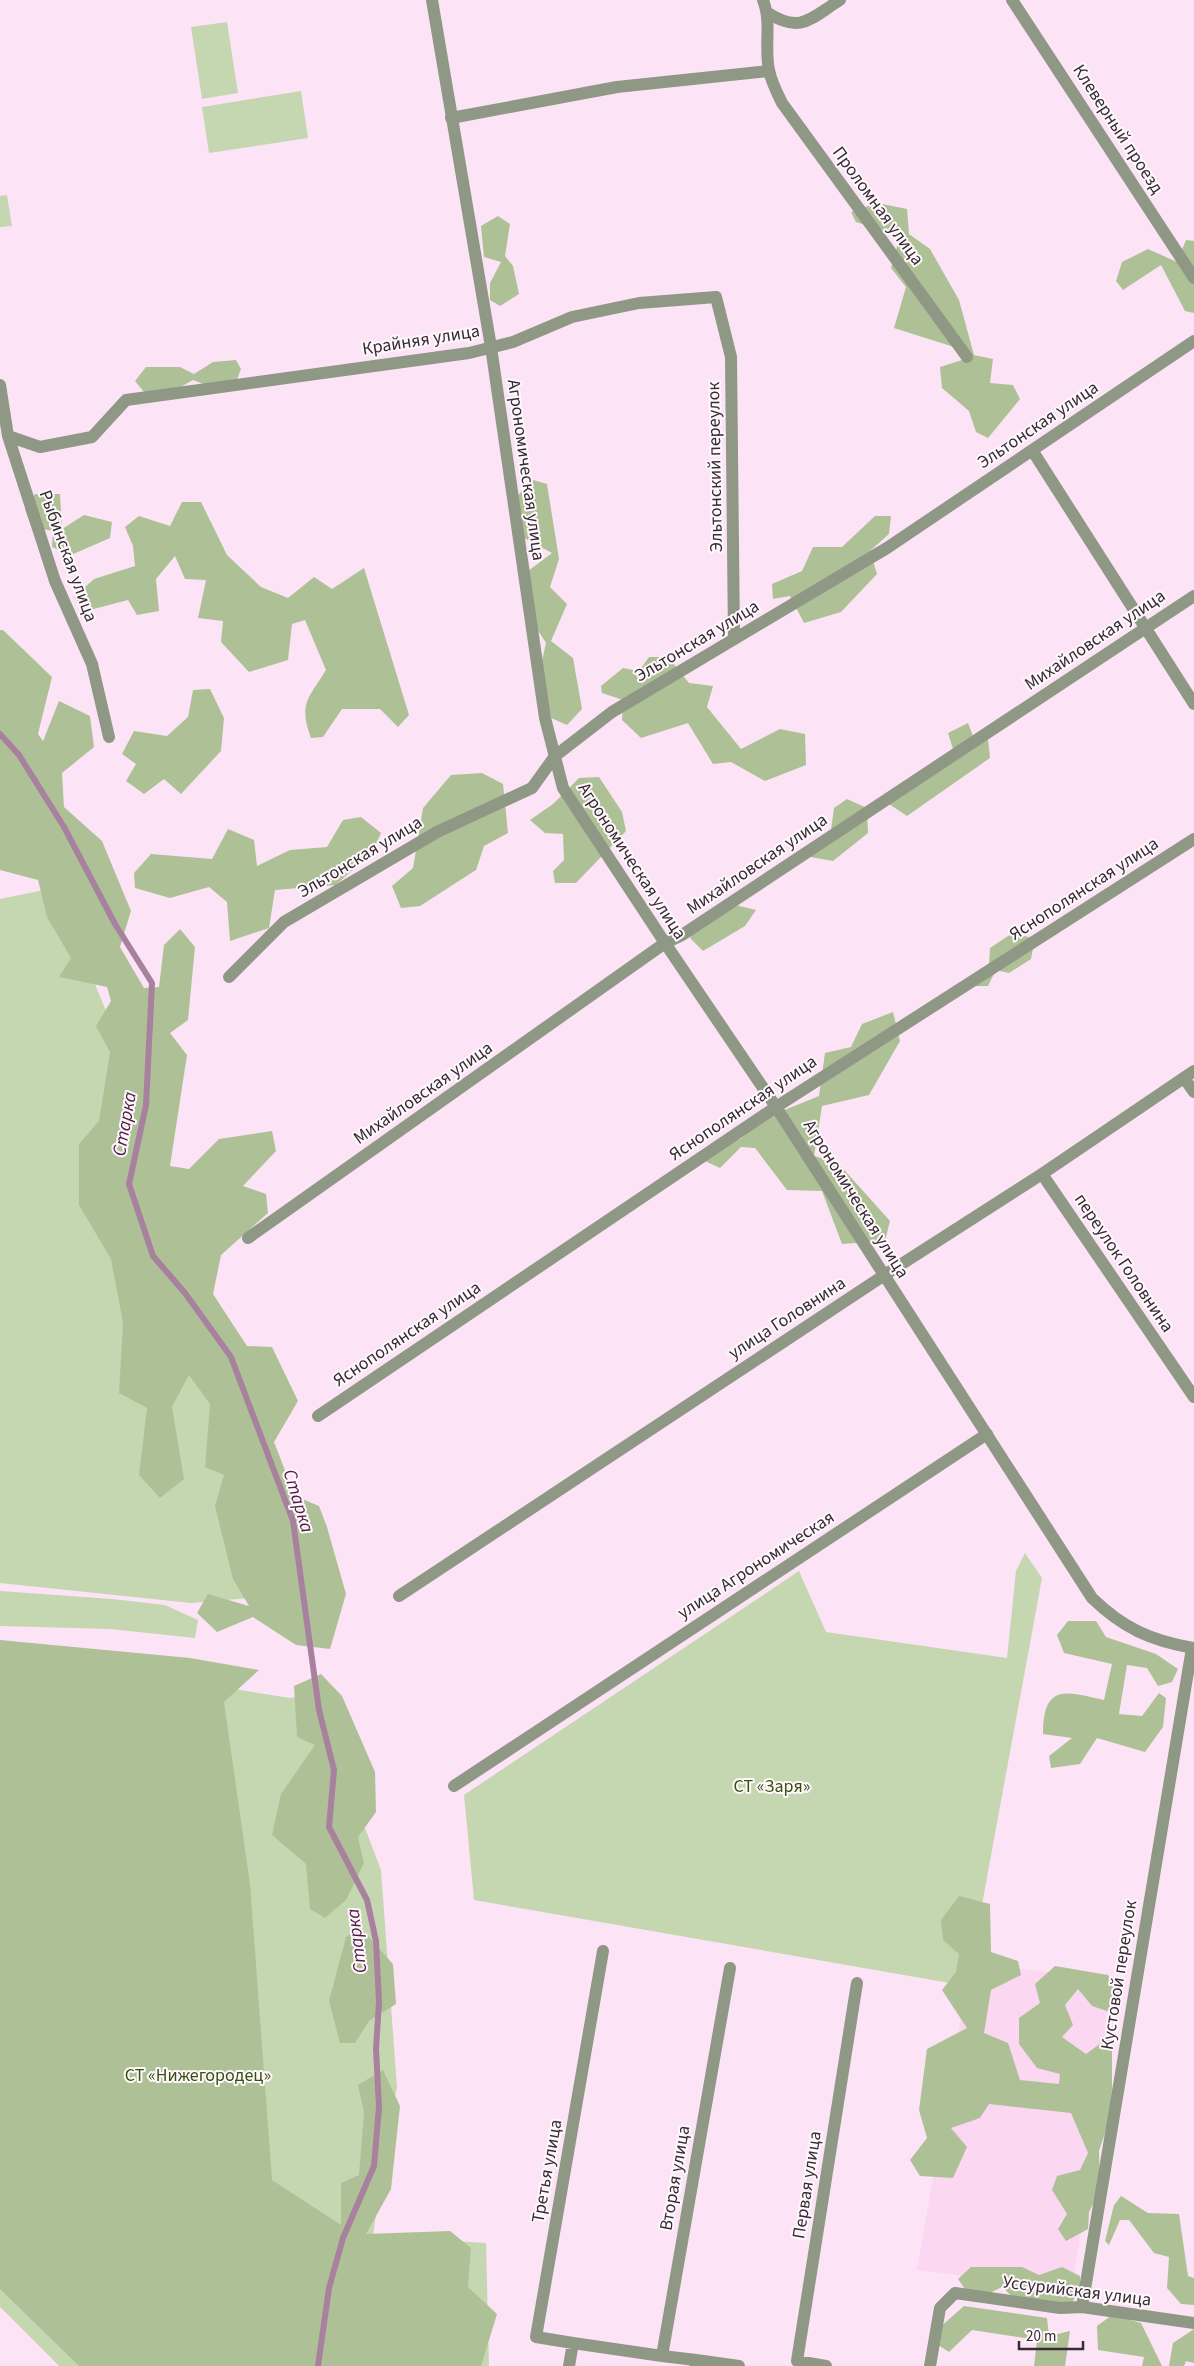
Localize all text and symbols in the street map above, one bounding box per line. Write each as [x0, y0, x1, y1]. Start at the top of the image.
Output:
street label: Клеверный проезд [1067, 59, 1169, 199]
street label: Проломная улица [826, 141, 930, 271]
street label: Крайняя улица [360, 318, 482, 362]
street label: Эльтонская улица [972, 375, 1104, 475]
street label: Агрономическая улица [501, 378, 551, 562]
street label: Эльтонский переулок [701, 381, 729, 553]
street label: Рыбинская улица [33, 487, 103, 625]
street label: Михайловская улица [1020, 584, 1170, 696]
street label: Эльтонская улица [630, 594, 764, 688]
street label: Агрономическая улица [572, 778, 692, 944]
street label: Михайловская улица [682, 808, 832, 920]
street label: Эльтонская улица [293, 810, 427, 904]
street label: Яснополянская улица [1005, 831, 1163, 947]
street label: Михайловская улица [348, 1035, 498, 1151]
street label: Яснополянская улица [664, 1049, 822, 1167]
water label: Старка [106, 1090, 144, 1158]
street label: Агрономическая улица [797, 1115, 915, 1283]
street label: переулок Головнина [1068, 1189, 1180, 1337]
street label: улица Головнина [723, 1271, 851, 1365]
street label: Яснополянская улица [328, 1275, 486, 1393]
water label: Старка [276, 1466, 320, 1536]
street label: улица Агрономическая [673, 1505, 839, 1625]
park label: СТ «Заря» [734, 1774, 810, 1799]
street label: Кустовой переулок [1095, 1898, 1143, 2052]
water label: Старка [340, 1907, 374, 1975]
park label: СТ «Нижегородец» [125, 2063, 271, 2088]
street label: Третья улица [526, 2117, 568, 2225]
street label: Вторая улица [653, 2123, 697, 2233]
street label: Первая улица [786, 2129, 828, 2241]
street label: Уссурийская улица [1001, 2269, 1153, 2313]
scale bar [1019, 2318, 1083, 2350]
text: 20 m [1026, 2326, 1056, 2347]

